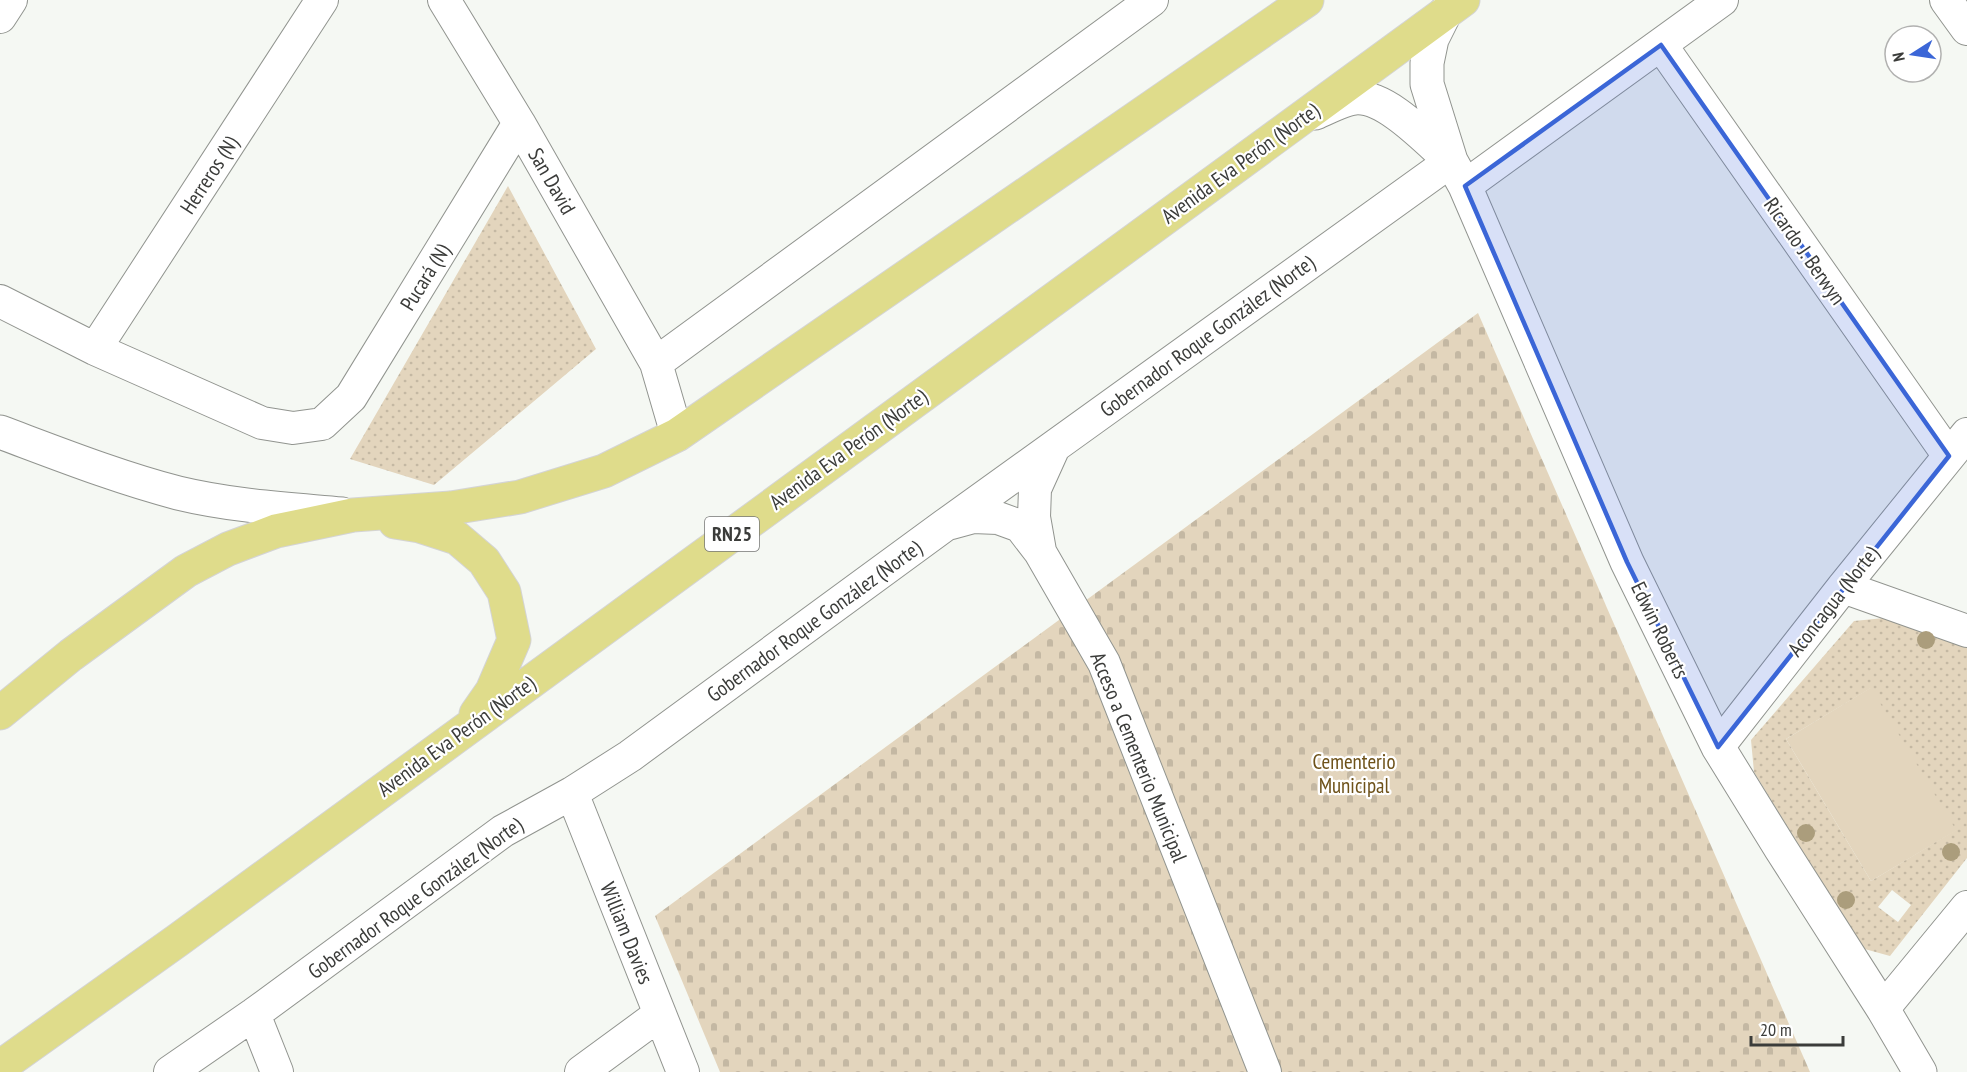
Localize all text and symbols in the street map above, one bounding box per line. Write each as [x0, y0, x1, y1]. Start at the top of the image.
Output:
north arrow [1883, 24, 1943, 84]
text: N [1888, 51, 1909, 63]
street label: Avenida Eva Perón (Norte) [1156, 97, 1324, 229]
street label: Herreros (N) [174, 131, 244, 219]
street label: San David [522, 143, 582, 219]
street label: Ricardo J. Berwyn [1758, 192, 1852, 310]
street label: Pucará (N) [394, 239, 456, 315]
street label: Gobernador Roque González (Norte) [1094, 249, 1320, 423]
street label: Avenida Eva Perón (Norte) [764, 383, 932, 515]
road number: RN25 [705, 517, 759, 551]
street label: Gobernador Roque González (Norte) [701, 534, 927, 708]
street label: Aconcagua (Norte) [1782, 540, 1885, 662]
street label: Edwin Roberts [1625, 577, 1695, 683]
street label: Acceso a Cementerio Municipal [1084, 648, 1194, 866]
street label: Avenida Eva Perón (Norte) [372, 670, 540, 802]
park label: Cementerio Municipal [1313, 748, 1395, 799]
street label: Gobernador Roque González (Norte) [302, 811, 528, 985]
street label: William Davies [594, 878, 660, 988]
scale bar [1751, 1009, 1842, 1047]
text: 20 m [1760, 1018, 1792, 1041]

